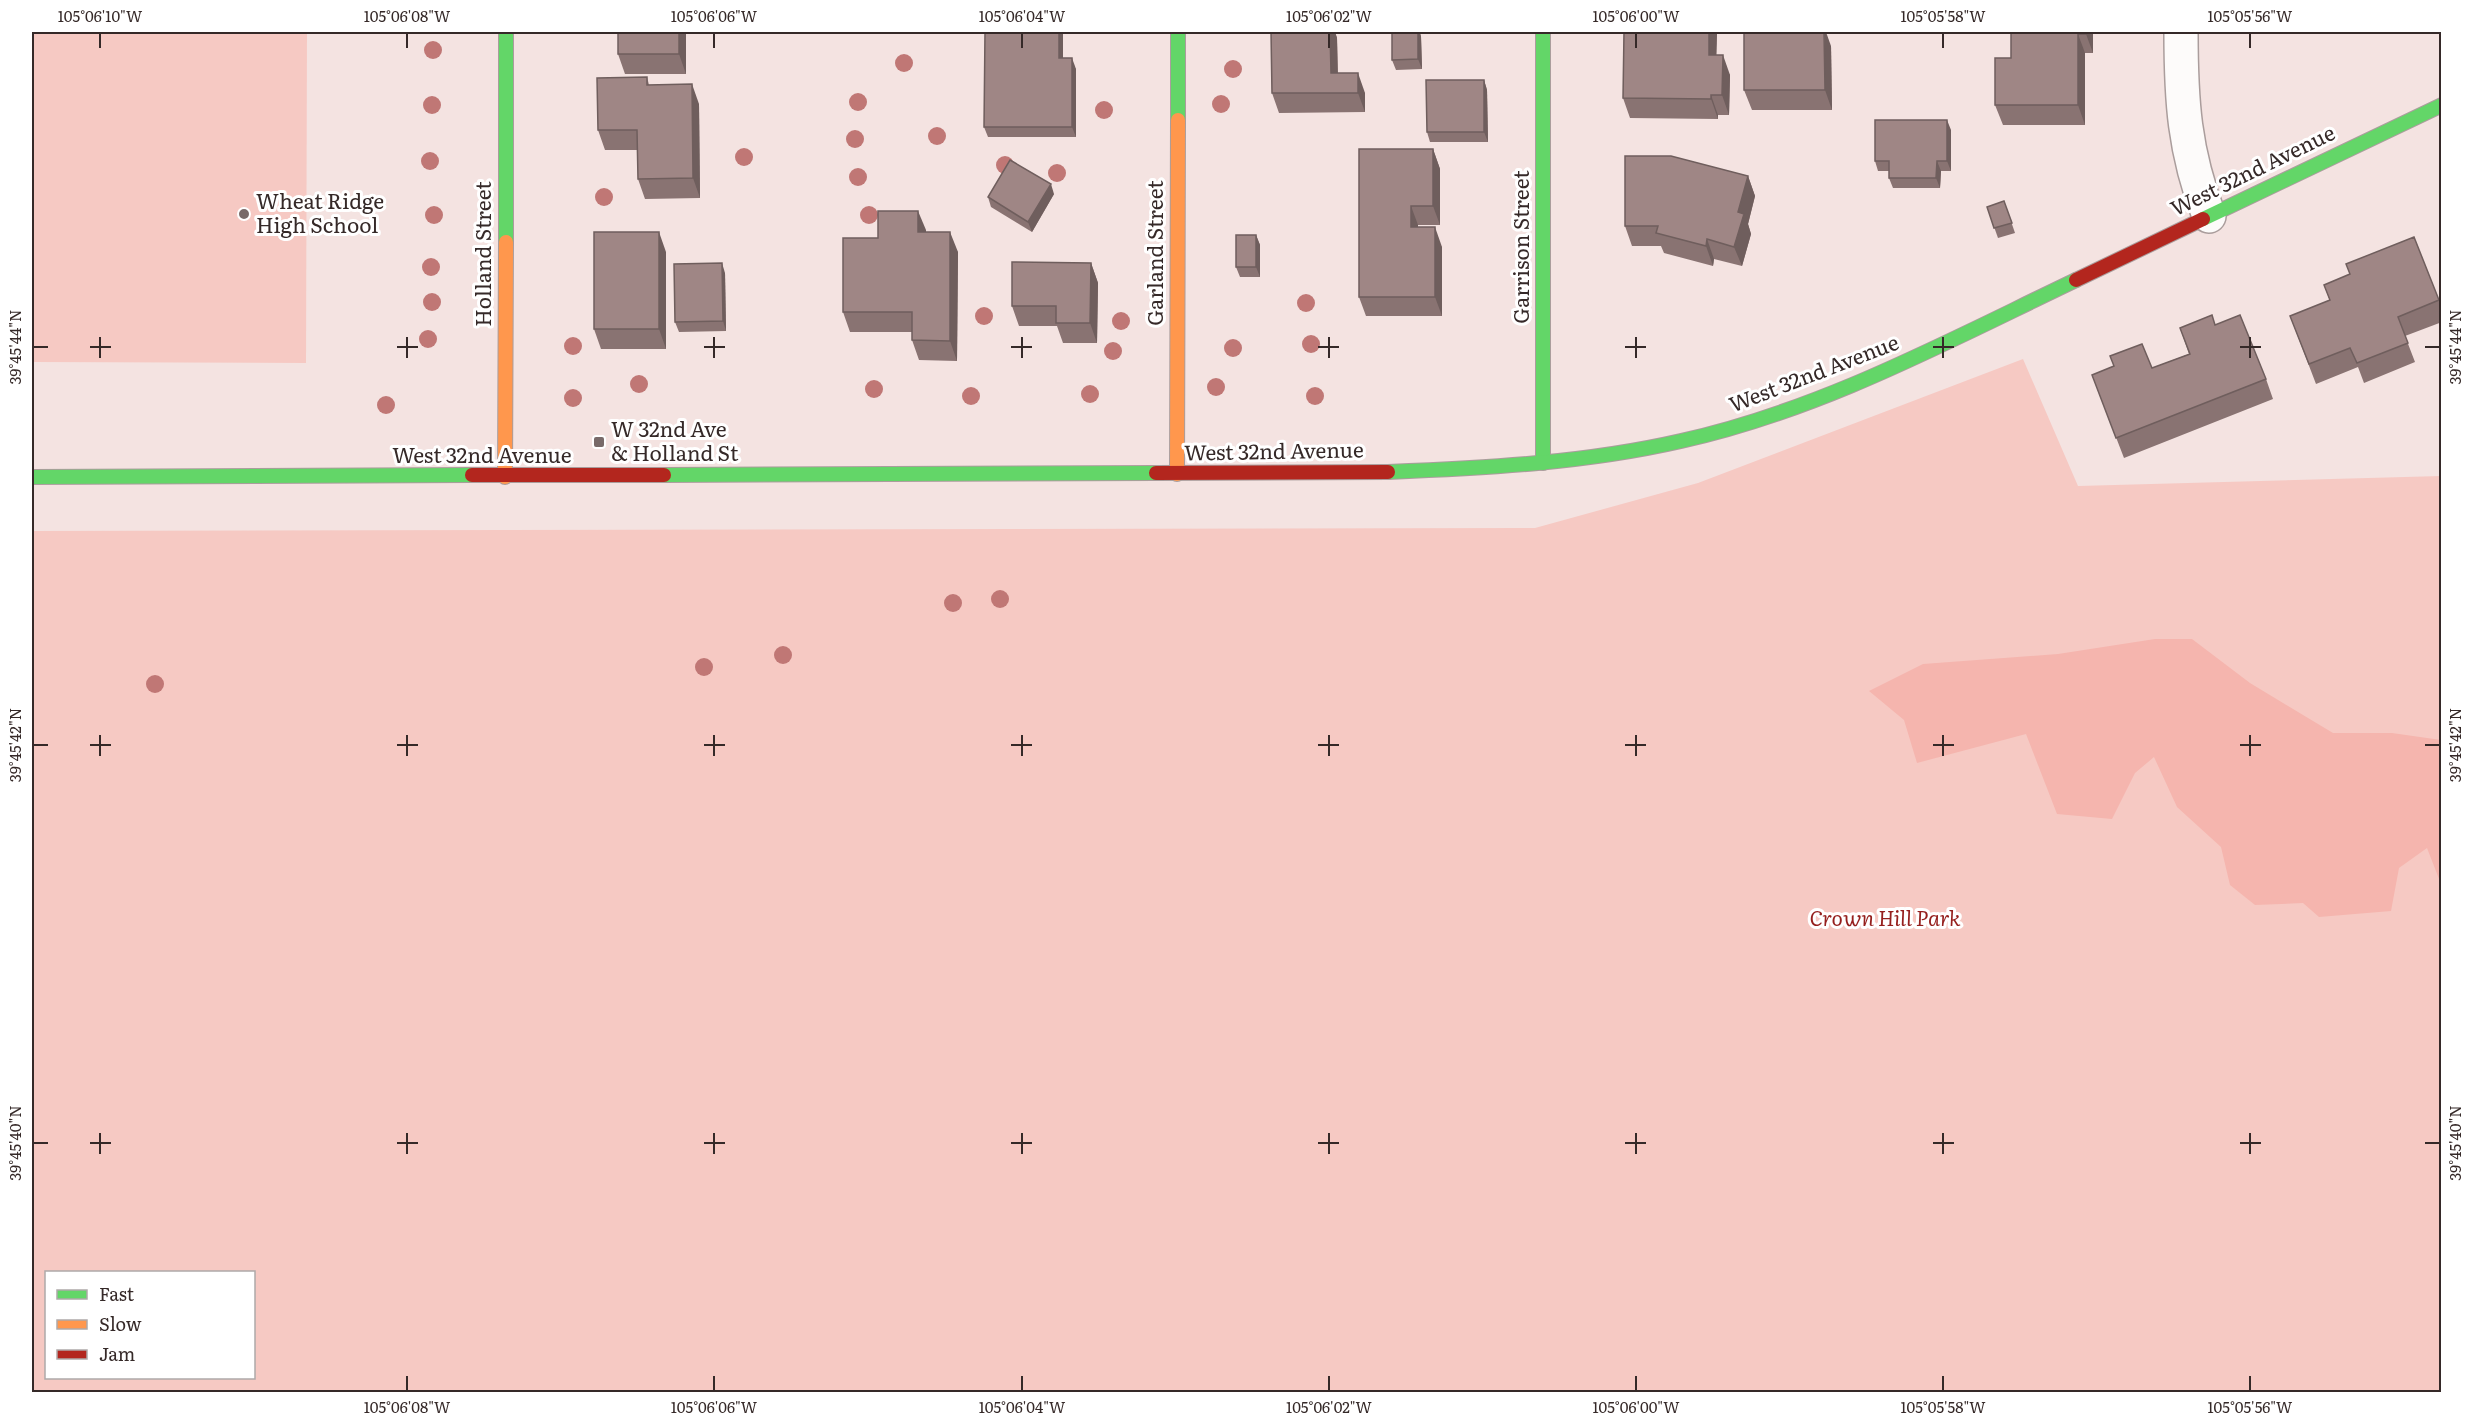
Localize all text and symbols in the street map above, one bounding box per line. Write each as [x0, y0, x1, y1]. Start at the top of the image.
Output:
text: 105°06'10"W [58, 4, 143, 27]
text: 105°06'08"W [364, 4, 451, 27]
text: 105°06'06"W [671, 4, 758, 27]
text: 105°06'04"W [979, 4, 1066, 27]
text: 105°06'02"W [1286, 4, 1373, 27]
text: 105°06'00"W [1592, 4, 1680, 27]
text: 105°05'58"W [1900, 4, 1986, 27]
text: 105°05'56"W [2208, 4, 2293, 27]
street label: West 32nd Avenue [2164, 115, 2339, 222]
street label: Garrison Street [1504, 170, 1535, 324]
street label: Garland Street [1138, 180, 1169, 326]
street label: Holland Street [466, 181, 497, 327]
place label: Wheat Ridge High School [256, 184, 384, 239]
marker: Wheat Ridge High School [237, 207, 251, 221]
text: 39°45'44"N [3, 309, 26, 385]
text: 39°45'44"N [2443, 309, 2466, 385]
street label: West 32nd Avenue [1724, 325, 1903, 418]
place label: W 32nd Ave & Holland St [611, 412, 739, 467]
street label: West 32nd Avenue [1184, 432, 1364, 467]
marker: W 32nd Ave & Holland St [592, 435, 606, 449]
street label: West 32nd Avenue [392, 438, 572, 469]
text: 39°45'42"N [3, 708, 26, 782]
text: 39°45'42"N [2443, 708, 2466, 782]
park label: Crown Hill Park [1810, 901, 1961, 932]
text: 39°45'40"N [3, 1105, 26, 1181]
text: 39°45'40"N [2443, 1105, 2466, 1181]
legend [45, 1271, 255, 1379]
text: Fast [99, 1280, 135, 1307]
text: Slow [99, 1310, 142, 1337]
text: Jam [99, 1340, 135, 1367]
text: 105°06'08"W [364, 1395, 451, 1418]
text: 105°06'06"W [671, 1395, 758, 1418]
text: 105°06'04"W [979, 1395, 1066, 1418]
text: 105°06'02"W [1286, 1395, 1373, 1418]
text: 105°06'00"W [1592, 1395, 1680, 1418]
text: 105°05'58"W [1900, 1395, 1986, 1418]
text: 105°05'56"W [2208, 1395, 2293, 1418]

